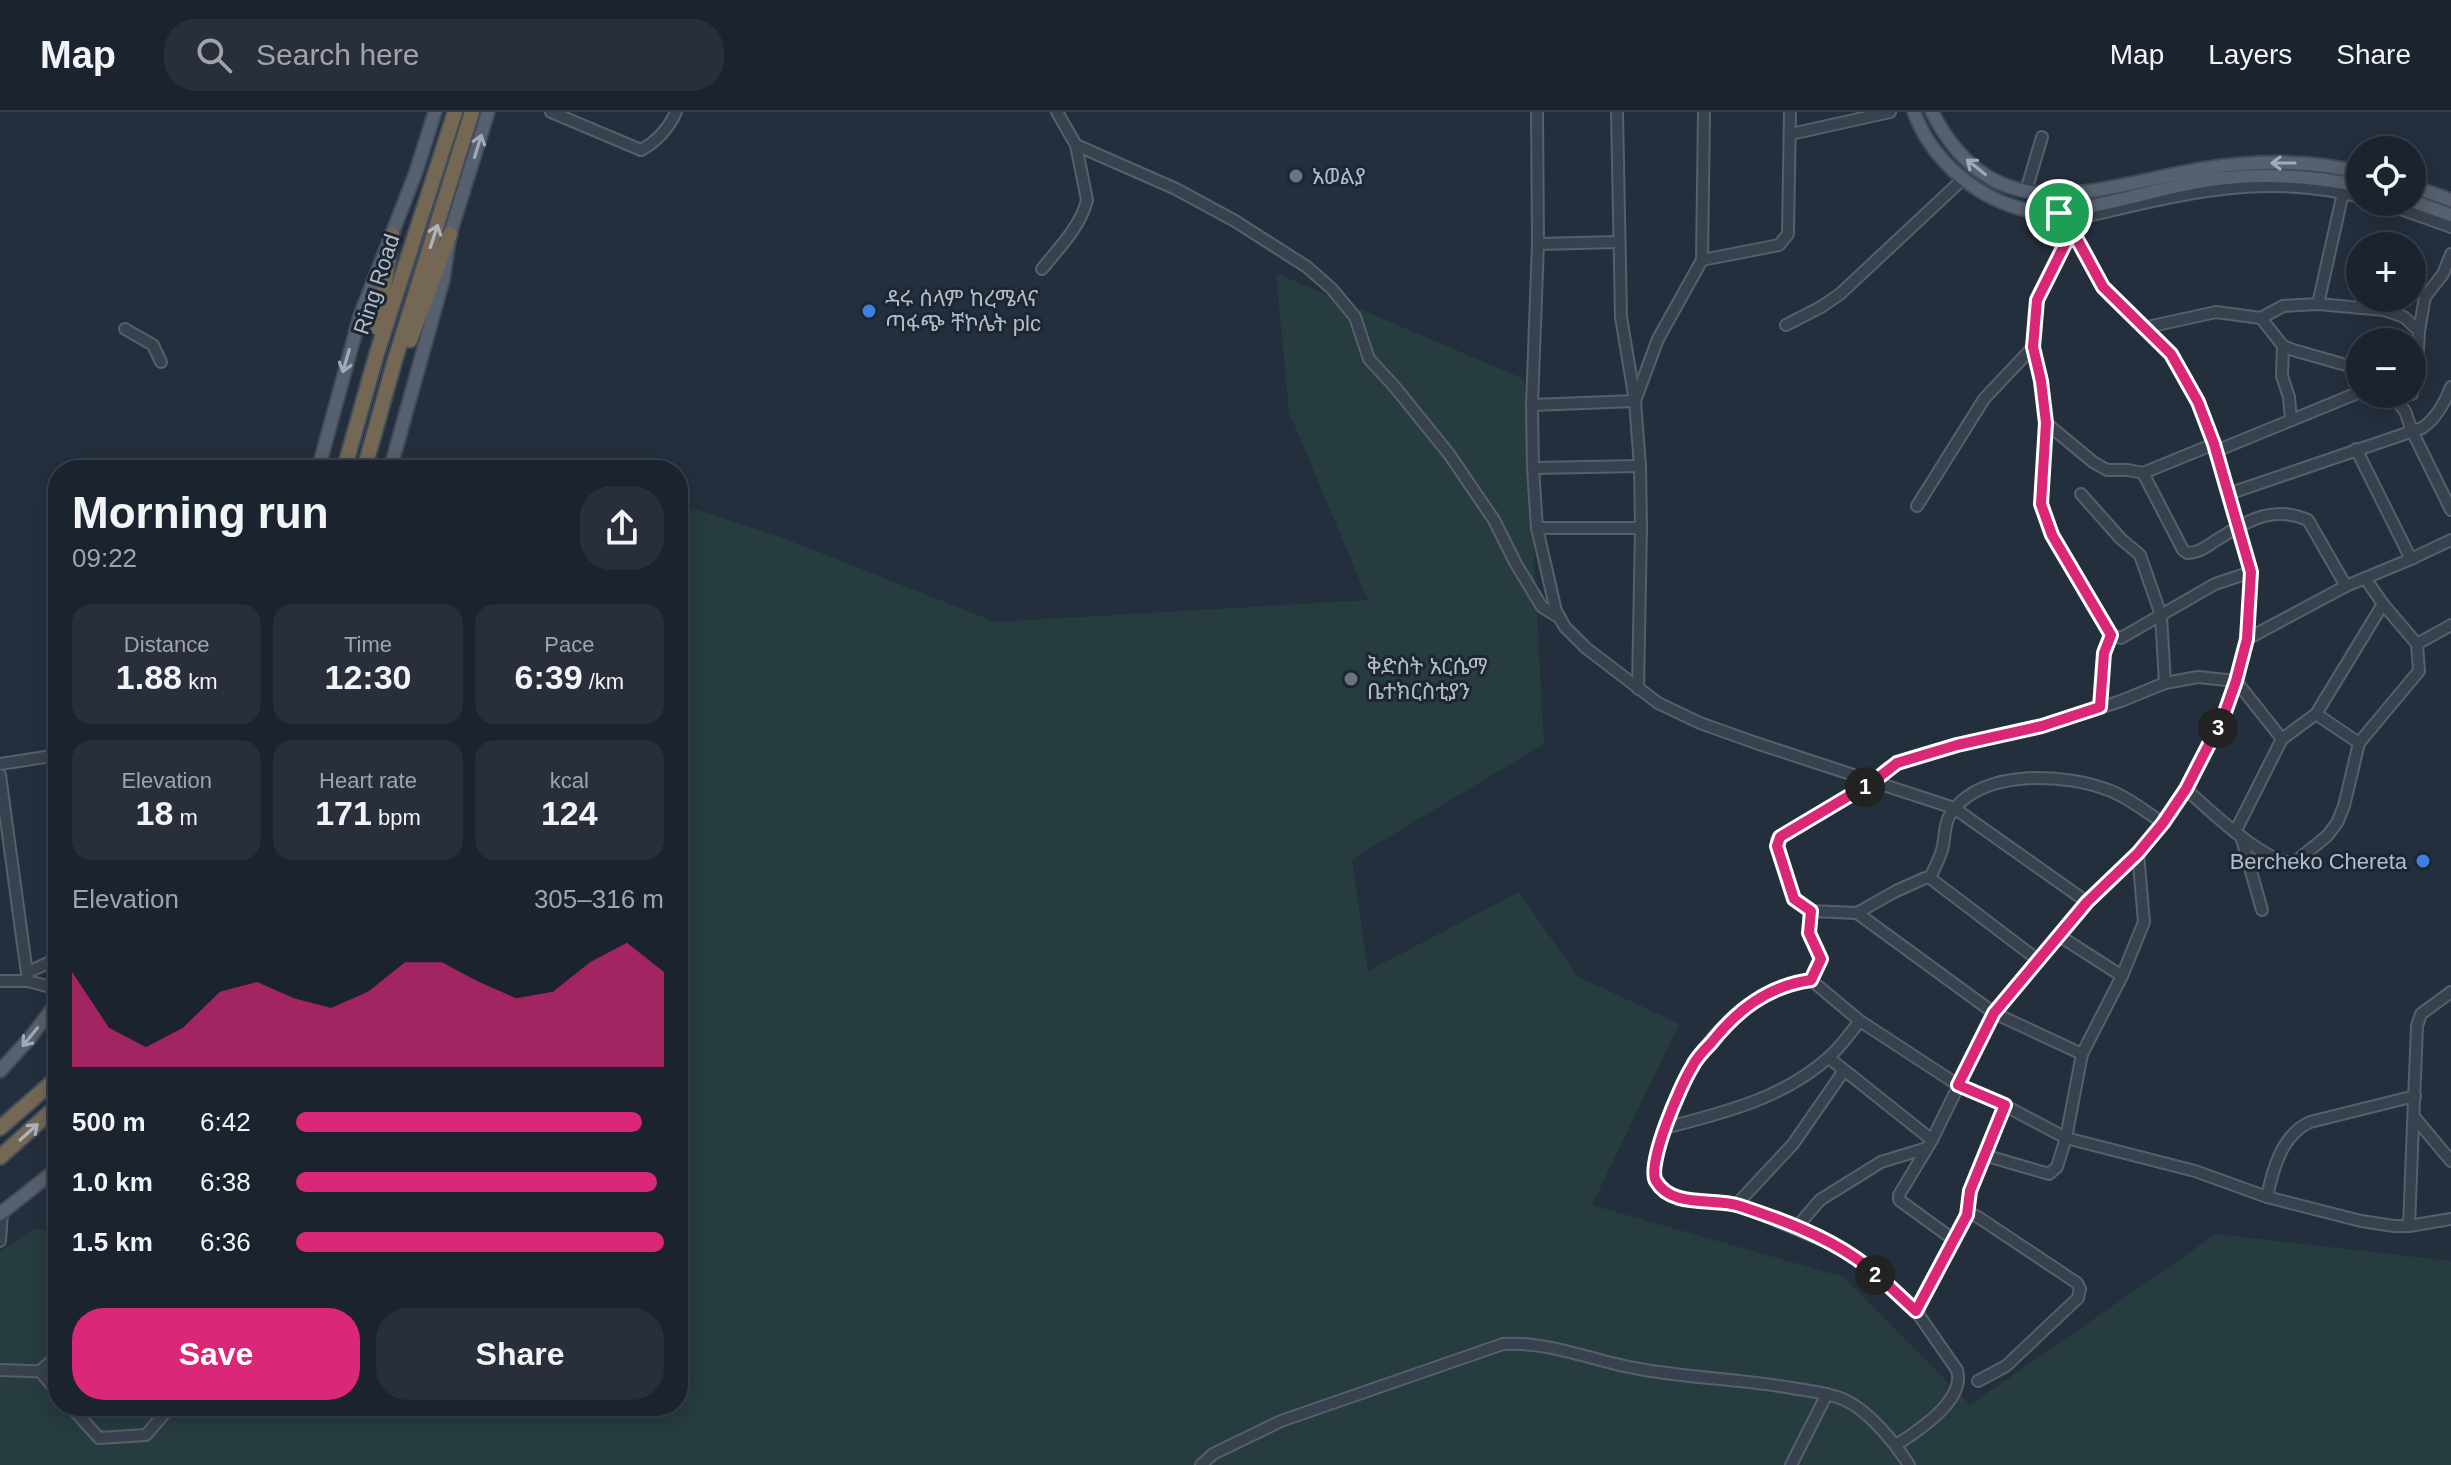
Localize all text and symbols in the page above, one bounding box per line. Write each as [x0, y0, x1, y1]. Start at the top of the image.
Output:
search box [164, 19, 724, 91]
icon: search [192, 33, 236, 77]
text: Map [40, 34, 116, 76]
text: Search here [256, 38, 419, 71]
text: Map [2110, 39, 2164, 70]
text: Layers [2208, 39, 2292, 70]
text: Share [2336, 39, 2411, 70]
one-way arrow [471, 134, 486, 159]
map controls [2346, 136, 2426, 408]
button: locate [2346, 136, 2426, 216]
one-way arrow [2270, 155, 2297, 171]
one-way arrow [1966, 158, 1987, 176]
place label: አወልያ [1312, 164, 1366, 189]
marker: አወልያ [1287, 167, 1305, 185]
pin [2025, 179, 2093, 247]
icon: arrive [2037, 191, 2081, 235]
one-way arrow [427, 223, 442, 249]
street label: Ring Road [349, 231, 404, 337]
button: + [2346, 232, 2426, 312]
place label: ዳሩ ሰላም ከረሜላና ጣፋጭ ቸኮሌት plc [885, 286, 1041, 336]
marker: ዳሩ ሰላም ከረሜላና ጣፋጭ ቸኮሌት plc [860, 302, 878, 320]
button: − [2346, 328, 2426, 408]
one-way arrow [338, 347, 353, 373]
button: share [580, 486, 664, 570]
text: Morning run [72, 488, 329, 537]
text: 09:22 [72, 543, 137, 573]
text: Distance [124, 632, 209, 657]
text: Time [344, 632, 392, 657]
text: Pace [544, 632, 594, 657]
place label: ቅድስት አርሴማ ቤተክርስቲያን [1367, 654, 1488, 704]
text: 1.88 [116, 658, 182, 696]
text: 12:30 [325, 658, 411, 696]
text: 6:39 [515, 658, 583, 696]
text: km [182, 669, 217, 694]
text: /km [583, 669, 624, 694]
marker: ቅድስት አርሴማ ቤተክርስቲያን [1342, 670, 1360, 688]
pin: 3 [2198, 708, 2238, 748]
text: 3 [2212, 715, 2224, 740]
pin: 1 [1845, 767, 1885, 807]
text: Elevation [121, 768, 212, 793]
text: Heart rate [319, 768, 417, 793]
text: kcal [550, 768, 589, 793]
text: 1 [1859, 774, 1871, 799]
text: 18 [136, 794, 173, 832]
text: 171 [315, 794, 372, 832]
text: 124 [541, 794, 598, 832]
text: m [173, 805, 198, 830]
text: bpm [372, 805, 421, 830]
place label: Bercheko Chereta [2230, 849, 2408, 874]
marker: Bercheko Chereta [2414, 852, 2432, 870]
text: Elevation [72, 884, 179, 914]
text: 305–316 m [534, 884, 664, 914]
one-way arrow [22, 1026, 39, 1047]
text: 500 m [72, 1107, 146, 1137]
text: 6:42 [200, 1107, 251, 1137]
one-way arrow [19, 1123, 39, 1141]
text: 1.0 km [72, 1167, 153, 1197]
text: 6:38 [200, 1167, 251, 1197]
text: 1.5 km [72, 1227, 153, 1257]
text: 6:36 [200, 1227, 251, 1257]
pin: 2 [1855, 1255, 1895, 1295]
text: 2 [1869, 1262, 1881, 1287]
button: Save [72, 1308, 360, 1400]
button: Share [376, 1308, 664, 1400]

